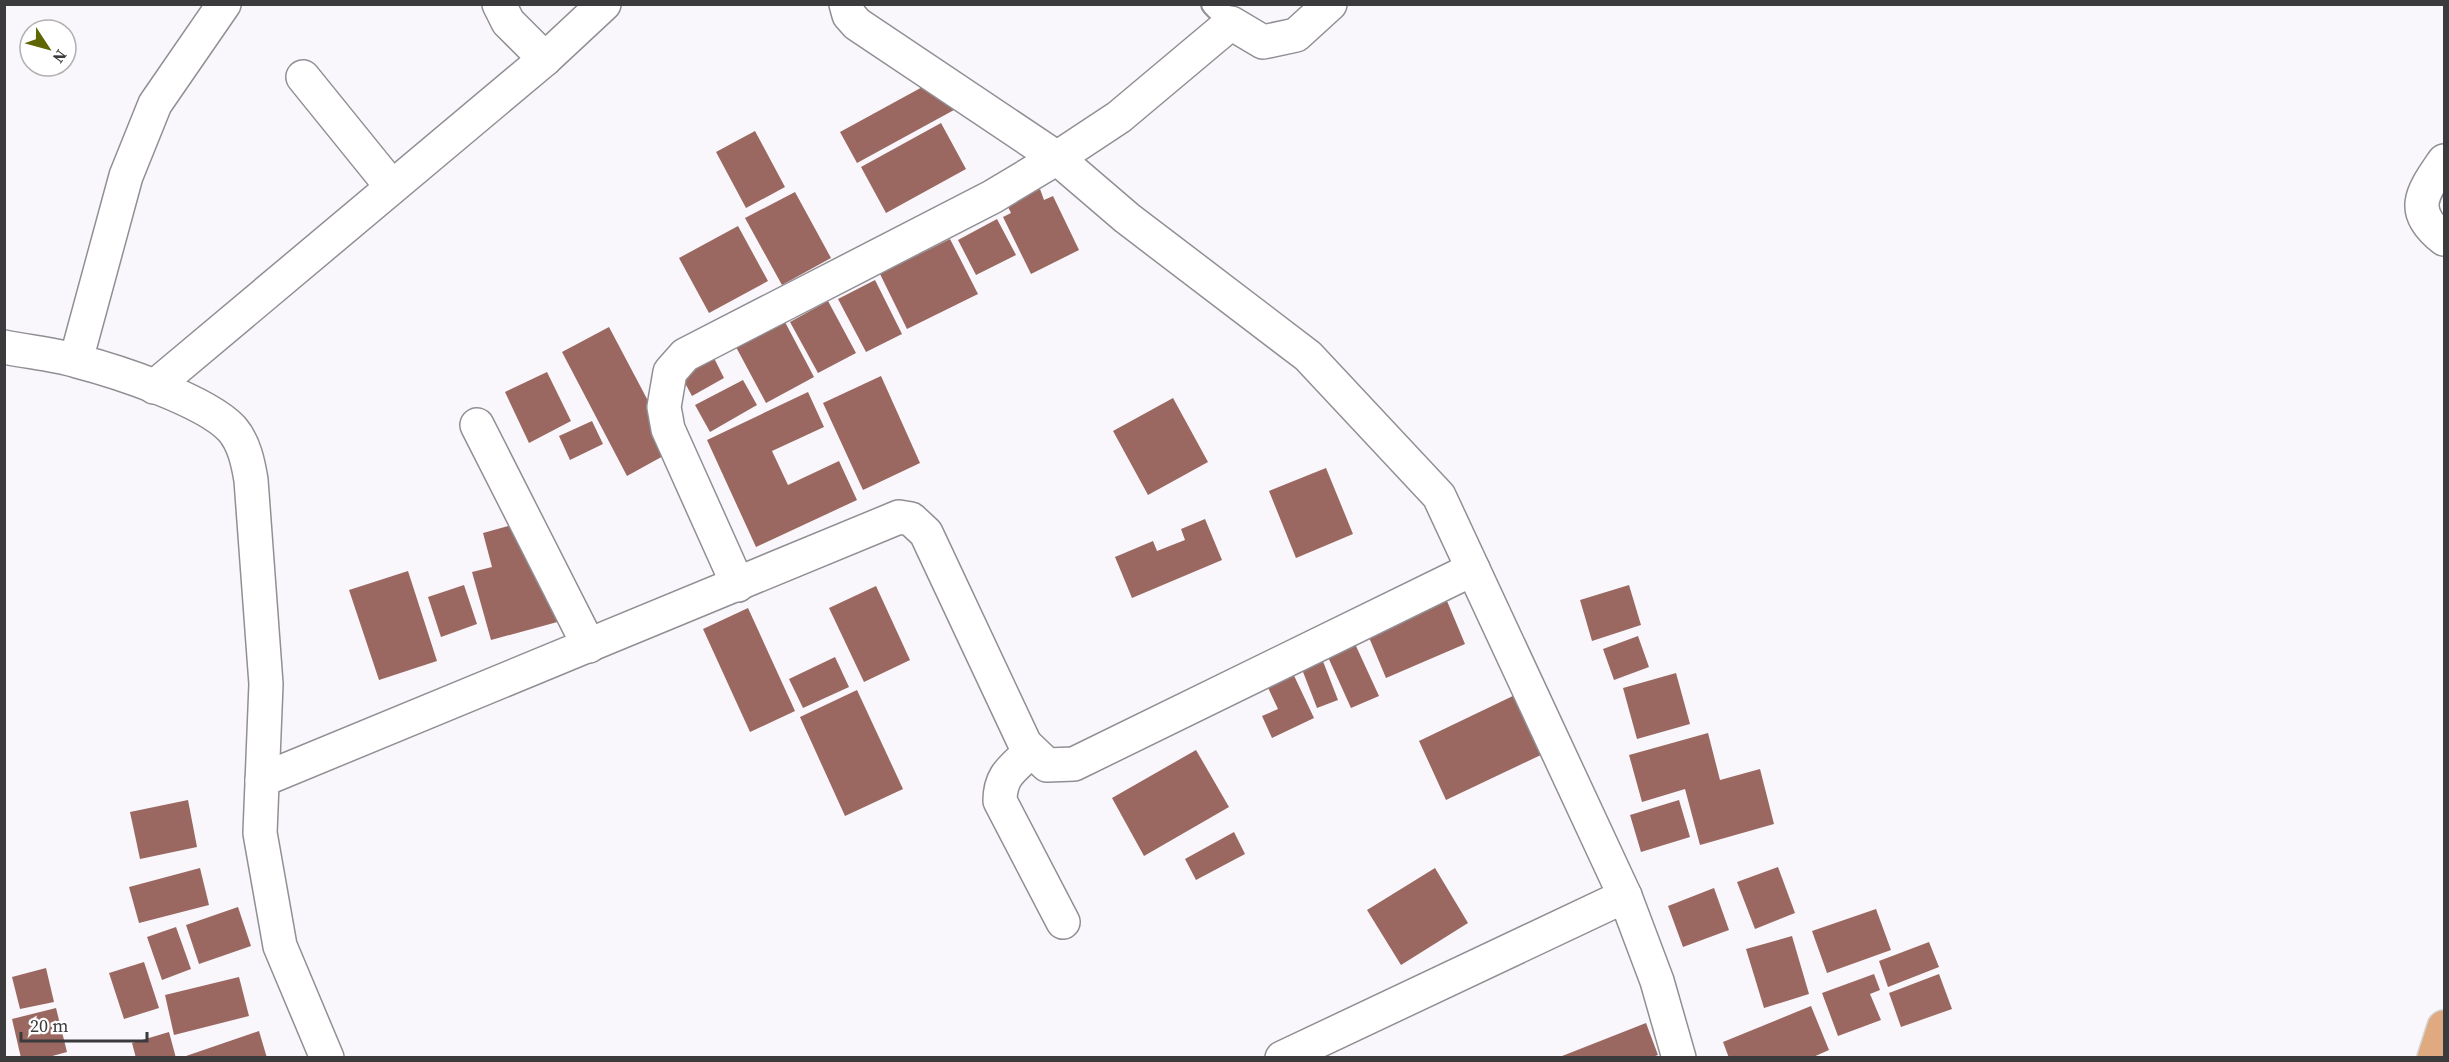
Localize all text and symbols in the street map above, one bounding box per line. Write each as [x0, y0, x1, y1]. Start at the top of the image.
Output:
north arrow [18, 18, 78, 78]
text: N [48, 46, 72, 68]
scale bar [21, 1005, 147, 1043]
text: 20 m [30, 1013, 68, 1038]

